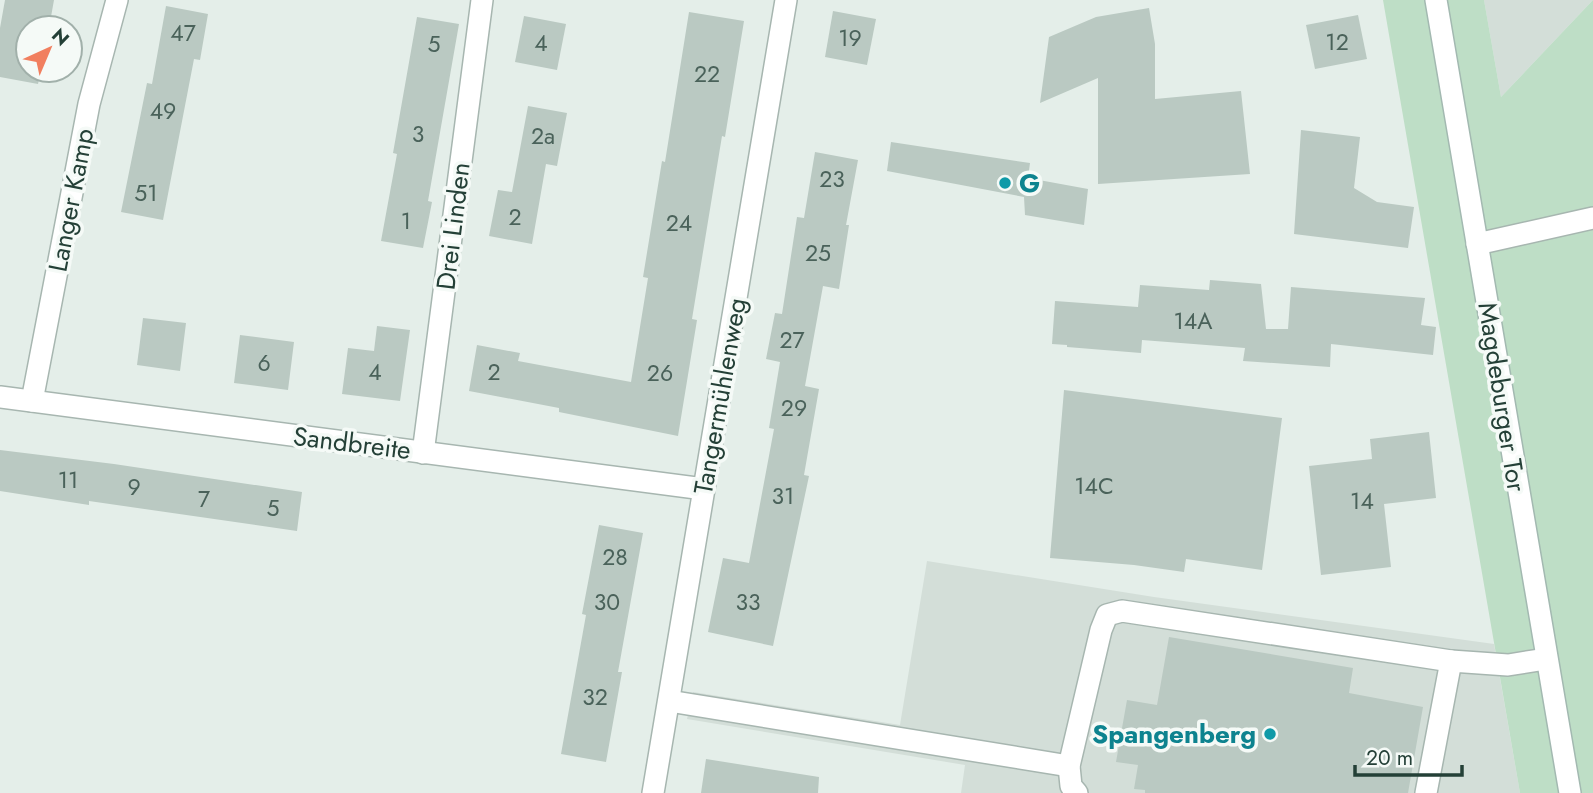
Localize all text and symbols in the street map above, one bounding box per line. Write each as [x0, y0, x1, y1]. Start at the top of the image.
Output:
north arrow [14, 14, 84, 84]
house number: 47 [170, 16, 196, 50]
house number: 19 [838, 21, 862, 55]
text: N [46, 22, 75, 52]
house number: 12 [1325, 25, 1349, 59]
house number: 4 [534, 26, 548, 60]
house number: 5 [428, 27, 441, 61]
house number: 22 [694, 57, 720, 91]
house number: 49 [150, 94, 176, 128]
house number: 3 [412, 117, 424, 151]
house number: 2a [531, 119, 555, 153]
street label: Langer Kamp [39, 125, 103, 275]
street label: Drei Linden [426, 160, 480, 292]
house number: 23 [819, 162, 845, 196]
place label: G [1019, 164, 1040, 202]
marker: G [997, 175, 1013, 191]
house number: 51 [134, 176, 158, 210]
house number: 2 [508, 200, 522, 234]
house number: 1 [401, 204, 411, 238]
house number: 24 [666, 206, 692, 240]
house number: 25 [805, 236, 831, 270]
street label: Tangermühlenweg [684, 295, 756, 497]
street label: Magdeburger Tor [1468, 300, 1536, 494]
house number: 14A [1174, 304, 1213, 338]
house number: 27 [779, 323, 805, 357]
house number: 6 [257, 346, 271, 380]
house number: 4 [368, 355, 382, 389]
house number: 2 [487, 355, 501, 389]
house number: 26 [647, 356, 673, 390]
house number: 29 [781, 391, 807, 425]
street label: Sandbreite [291, 417, 413, 469]
house number: 11 [58, 463, 78, 497]
house number: 14C [1074, 469, 1114, 503]
house number: 9 [127, 470, 141, 504]
house number: 31 [772, 479, 794, 513]
house number: 7 [198, 482, 210, 516]
house number: 14 [1350, 484, 1374, 518]
house number: 5 [267, 491, 280, 525]
house number: 28 [602, 540, 628, 574]
house number: 30 [594, 585, 620, 619]
house number: 33 [735, 585, 761, 619]
house number: 32 [582, 680, 608, 714]
place label: Spangenberg [1092, 715, 1256, 753]
marker: Spangenberg [1262, 726, 1278, 742]
scale bar [1355, 734, 1462, 778]
text: 20 m [1366, 743, 1413, 773]

